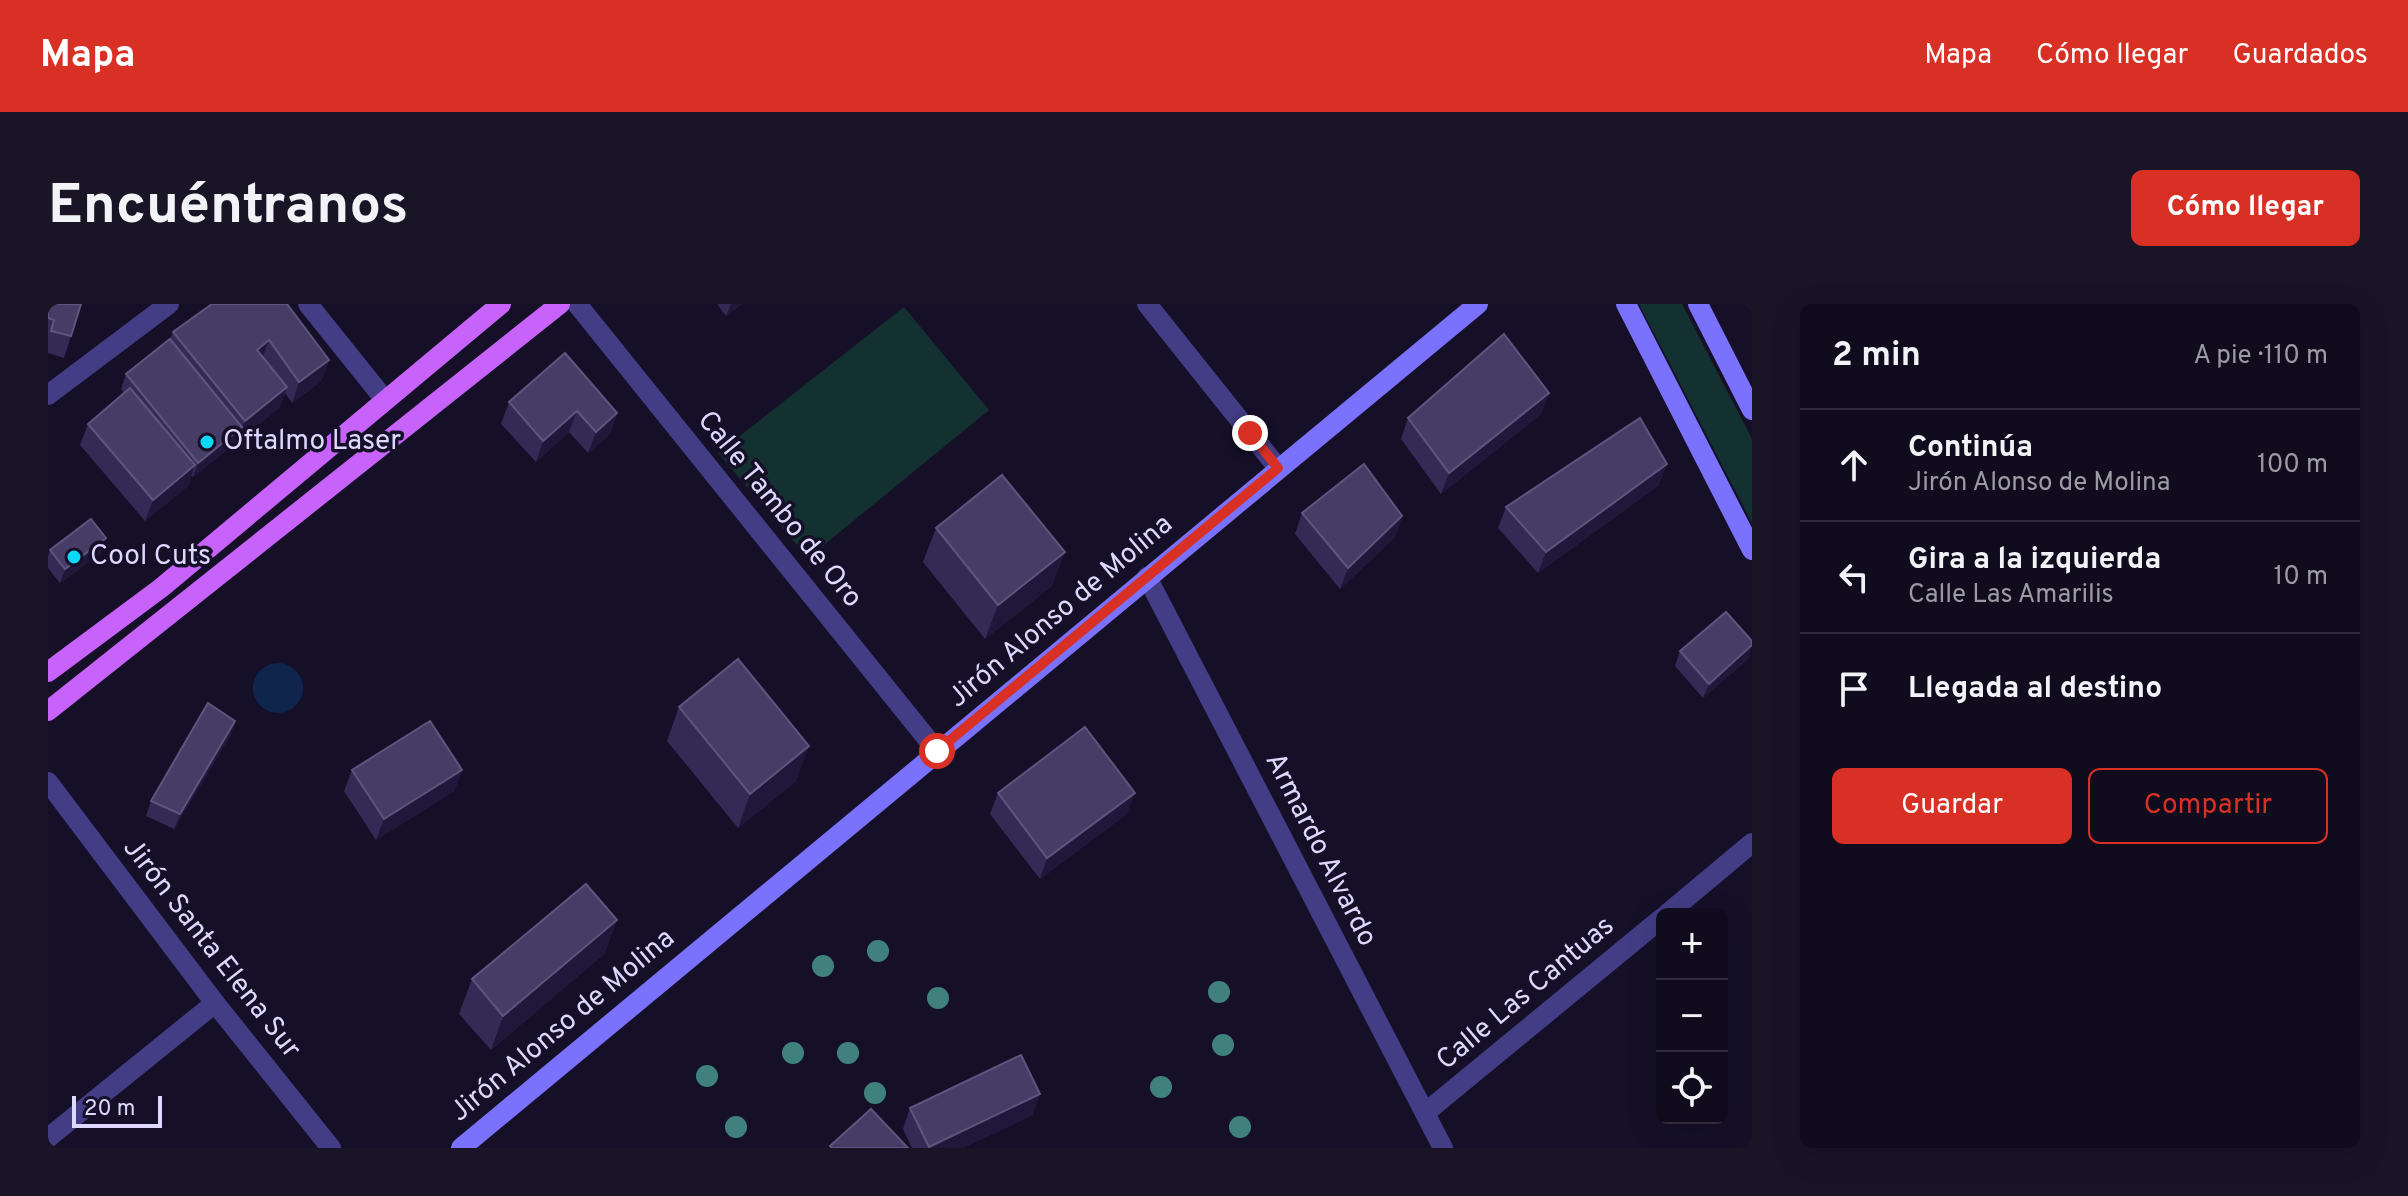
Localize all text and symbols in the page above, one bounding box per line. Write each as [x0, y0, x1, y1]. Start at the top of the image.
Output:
text: Mapa [40, 32, 136, 81]
text: Mapa [1924, 38, 1992, 74]
text: Cómo llegar [2036, 38, 2188, 74]
text: Guardados [2232, 38, 2368, 74]
button: Cómo llegar [2131, 170, 2360, 246]
text: Encuéntranos [48, 173, 408, 243]
text: 2 min [1832, 335, 1921, 378]
text: A pie · 110 m [2194, 340, 2328, 373]
street label: Calle Tambo de Oro [688, 404, 870, 616]
route end [1232, 415, 1268, 451]
place label: Oftalmo Laser [223, 424, 401, 460]
text: Continúa [1908, 430, 2033, 467]
marker: Oftalmo Laser [198, 433, 216, 451]
icon: ahead [1832, 443, 1876, 487]
text: 100 m [2257, 449, 2328, 482]
text: Jirón Alonso de Molina [1908, 467, 2171, 500]
street label: Jirón Alonso de Molina [941, 507, 1181, 717]
place label: Cool Cuts [90, 539, 211, 575]
text: Gira a la izquierda [1908, 542, 2161, 579]
marker: Cool Cuts [65, 548, 83, 566]
icon: left [1832, 555, 1876, 599]
text: 10 m [2273, 561, 2328, 594]
text: Calle Las Amarilis [1908, 579, 2114, 612]
icon: arrive [1832, 667, 1876, 711]
text: Llegada al destino [1908, 671, 2162, 708]
route start [919, 733, 955, 769]
street label: Armardo Alvardo [1256, 747, 1384, 953]
button: Guardar [1832, 768, 2072, 844]
button: Compartir [2088, 768, 2328, 844]
street label: Jirón Santa Elena Sur [114, 832, 308, 1066]
map controls [1656, 908, 1728, 1124]
button: + [1656, 908, 1728, 980]
street label: Calle Las Cantuas [1430, 909, 1622, 1079]
street label: Jirón Alonso de Molina [443, 921, 683, 1131]
button: − [1656, 980, 1728, 1052]
button: locate [1656, 1052, 1728, 1124]
scale bar [72, 1092, 162, 1128]
text: 20 m [84, 1096, 135, 1123]

